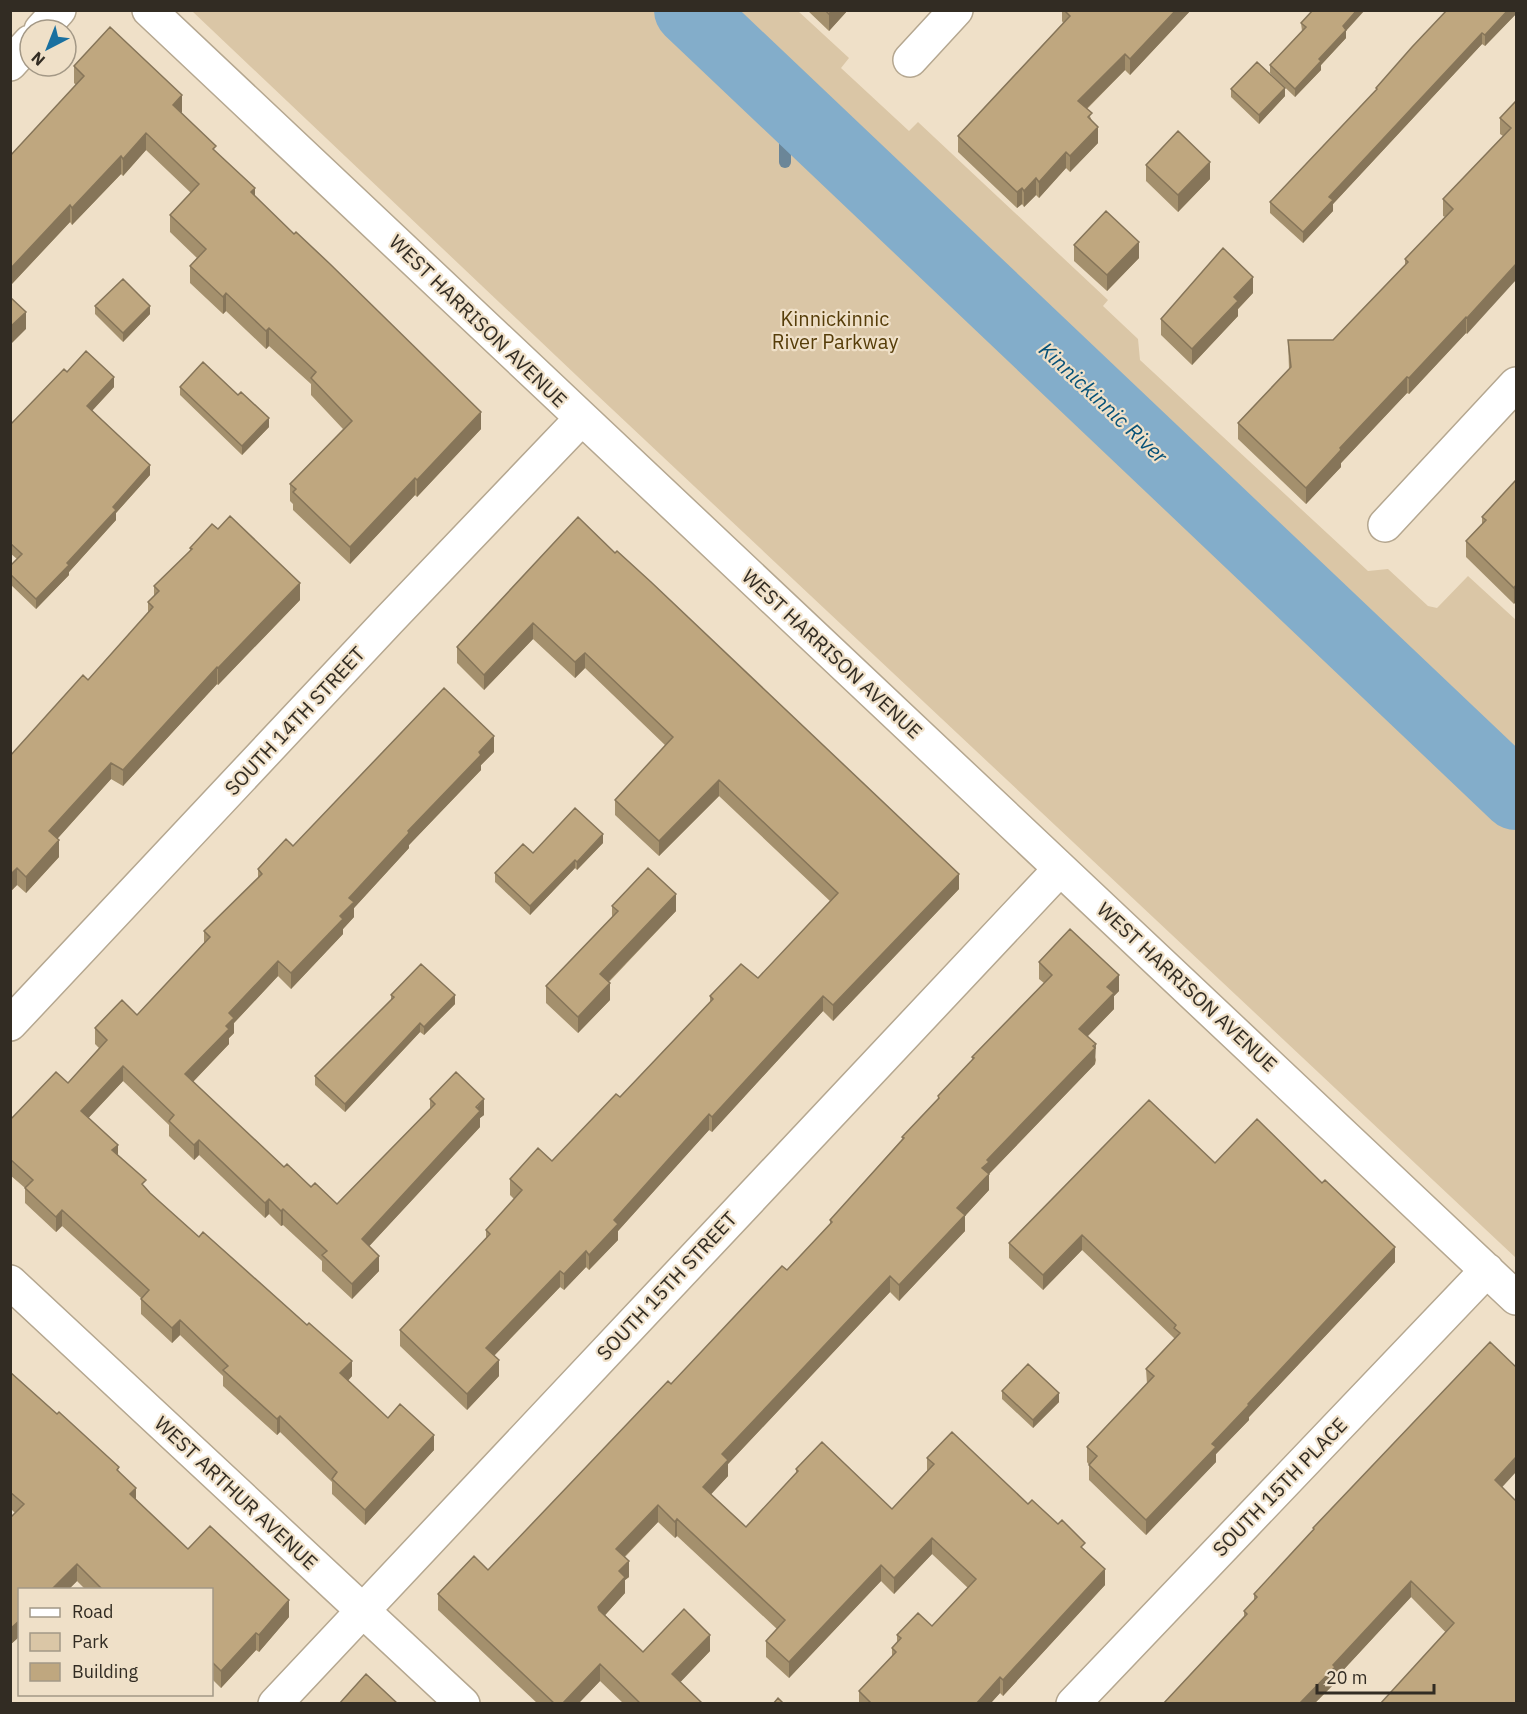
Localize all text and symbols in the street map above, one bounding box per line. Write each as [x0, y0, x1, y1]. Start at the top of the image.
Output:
north arrow [18, 18, 78, 78]
text: N [27, 48, 49, 70]
street label: WEST HARRISON AVENUE [384, 228, 573, 413]
park label: Kinnickinnic River Parkway [772, 305, 898, 355]
water label: Kinnickinnic River [1033, 335, 1175, 470]
street label: WEST HARRISON AVENUE [736, 563, 928, 744]
street label: SOUTH 14TH STREET [219, 640, 371, 801]
street label: WEST HARRISON AVENUE [1091, 896, 1283, 1077]
street label: SOUTH 15TH STREET [591, 1205, 743, 1366]
street label: WEST ARTHUR AVENUE [149, 1410, 324, 1575]
street label: SOUTH 15TH PLACE [1206, 1411, 1353, 1562]
legend [18, 1588, 213, 1696]
text: Road [72, 1600, 113, 1623]
text: Park [72, 1630, 109, 1653]
scale bar [1317, 1657, 1434, 1695]
text: Building [72, 1660, 139, 1683]
text: 20 m [1326, 1666, 1368, 1689]

